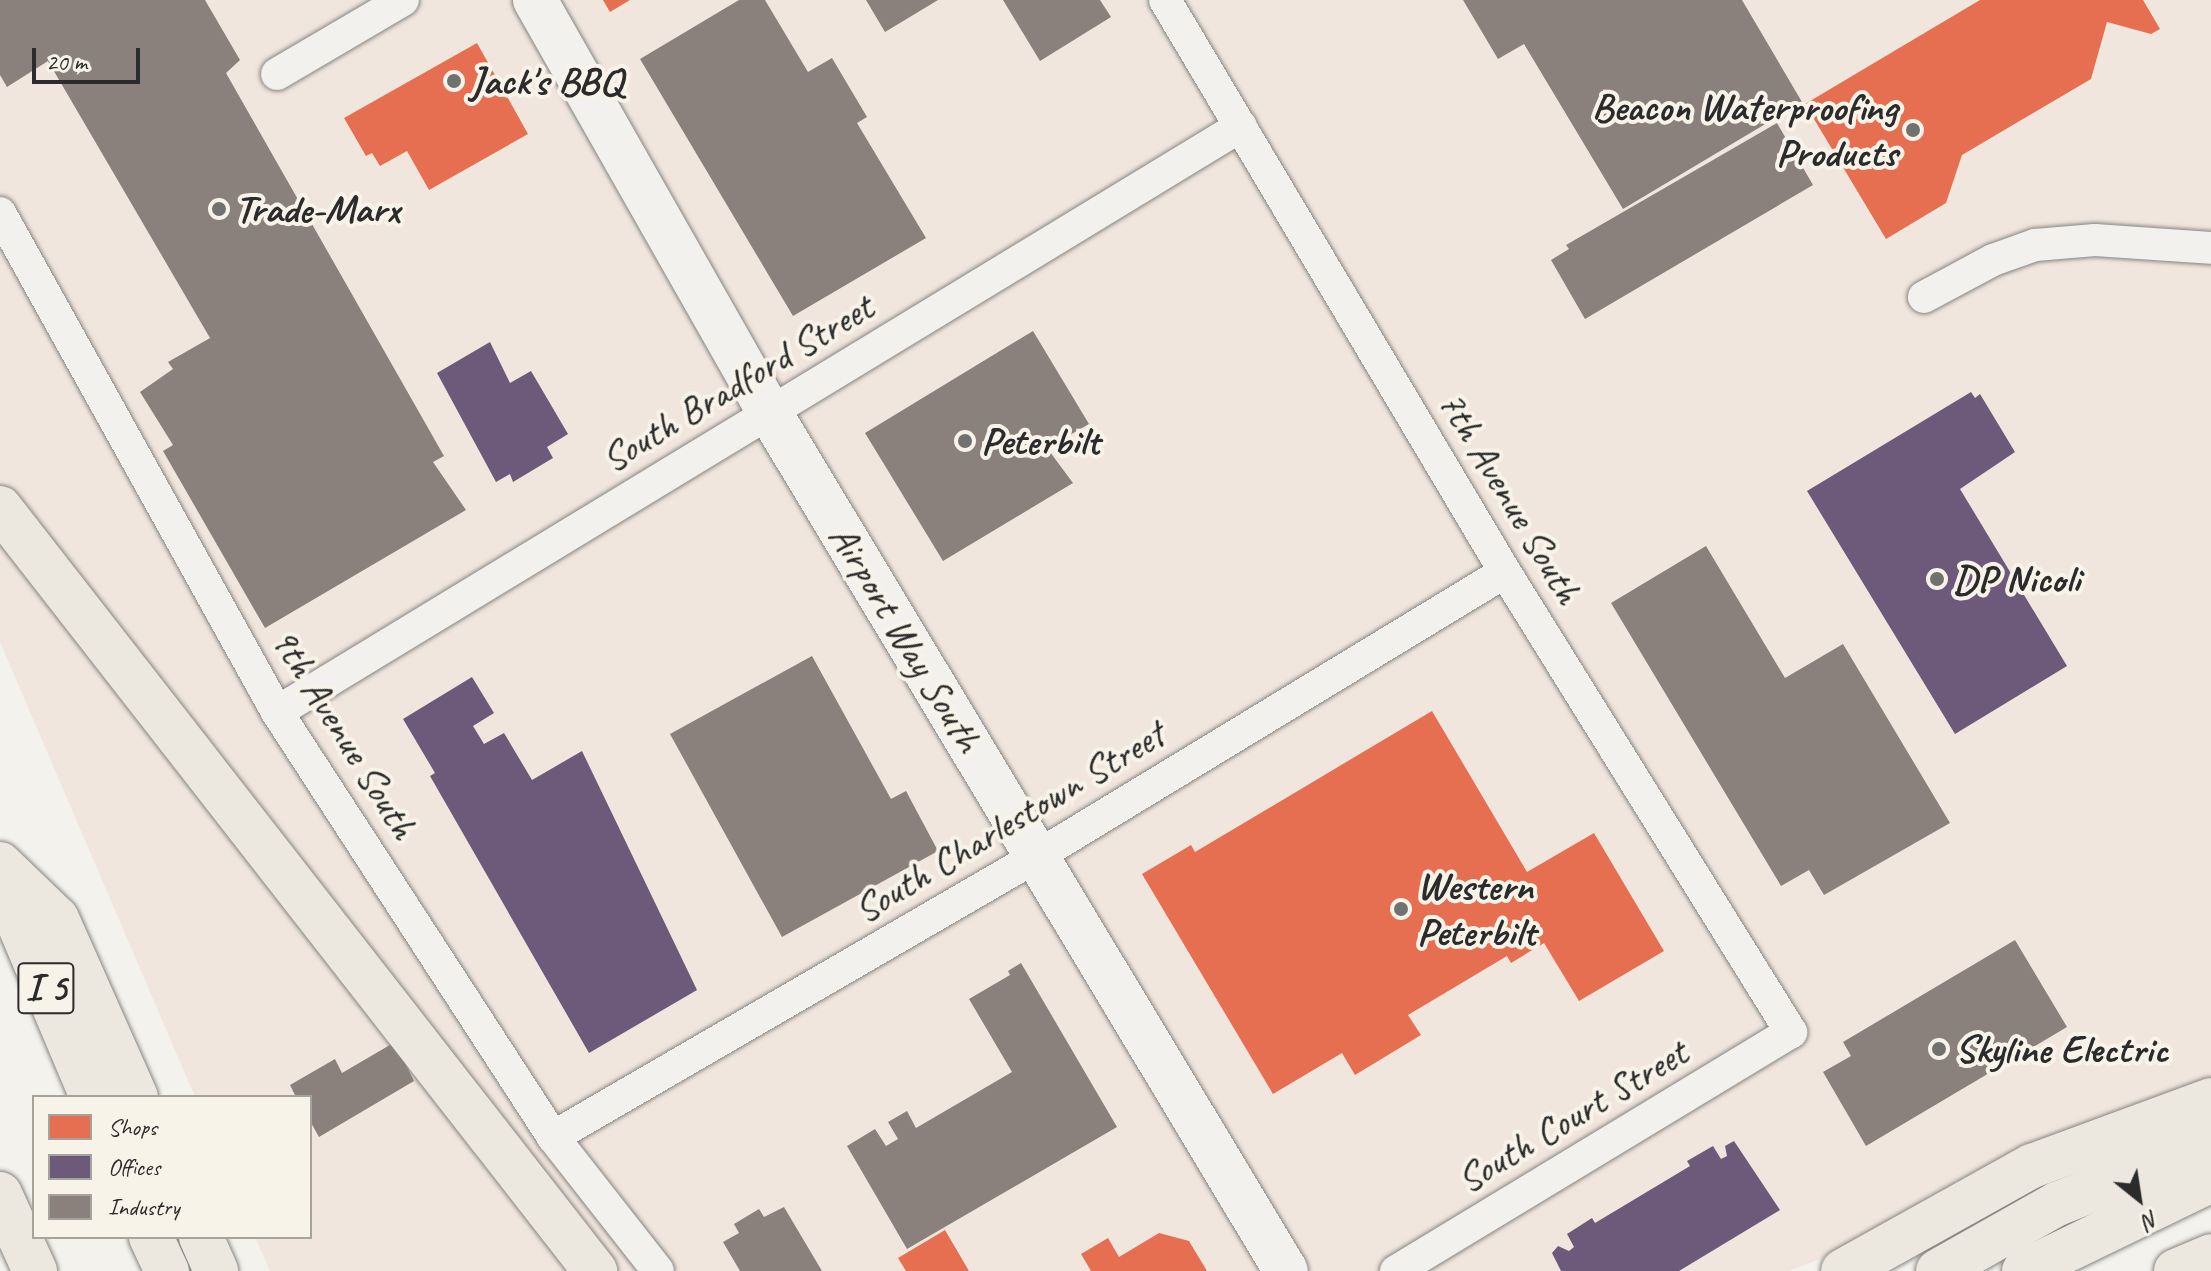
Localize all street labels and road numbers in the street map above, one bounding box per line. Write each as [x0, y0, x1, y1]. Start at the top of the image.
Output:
street label: South Bradford Street [592, 283, 882, 483]
street label: 7th Avenue South [1428, 382, 1592, 612]
street label: Airport Way South [819, 516, 993, 760]
street label: 9th Avenue South [260, 618, 428, 848]
street label: South Charlestown Street [845, 710, 1173, 934]
road number: I 5 [16, 954, 76, 1022]
street label: South Court Street [1448, 1028, 1696, 1204]

